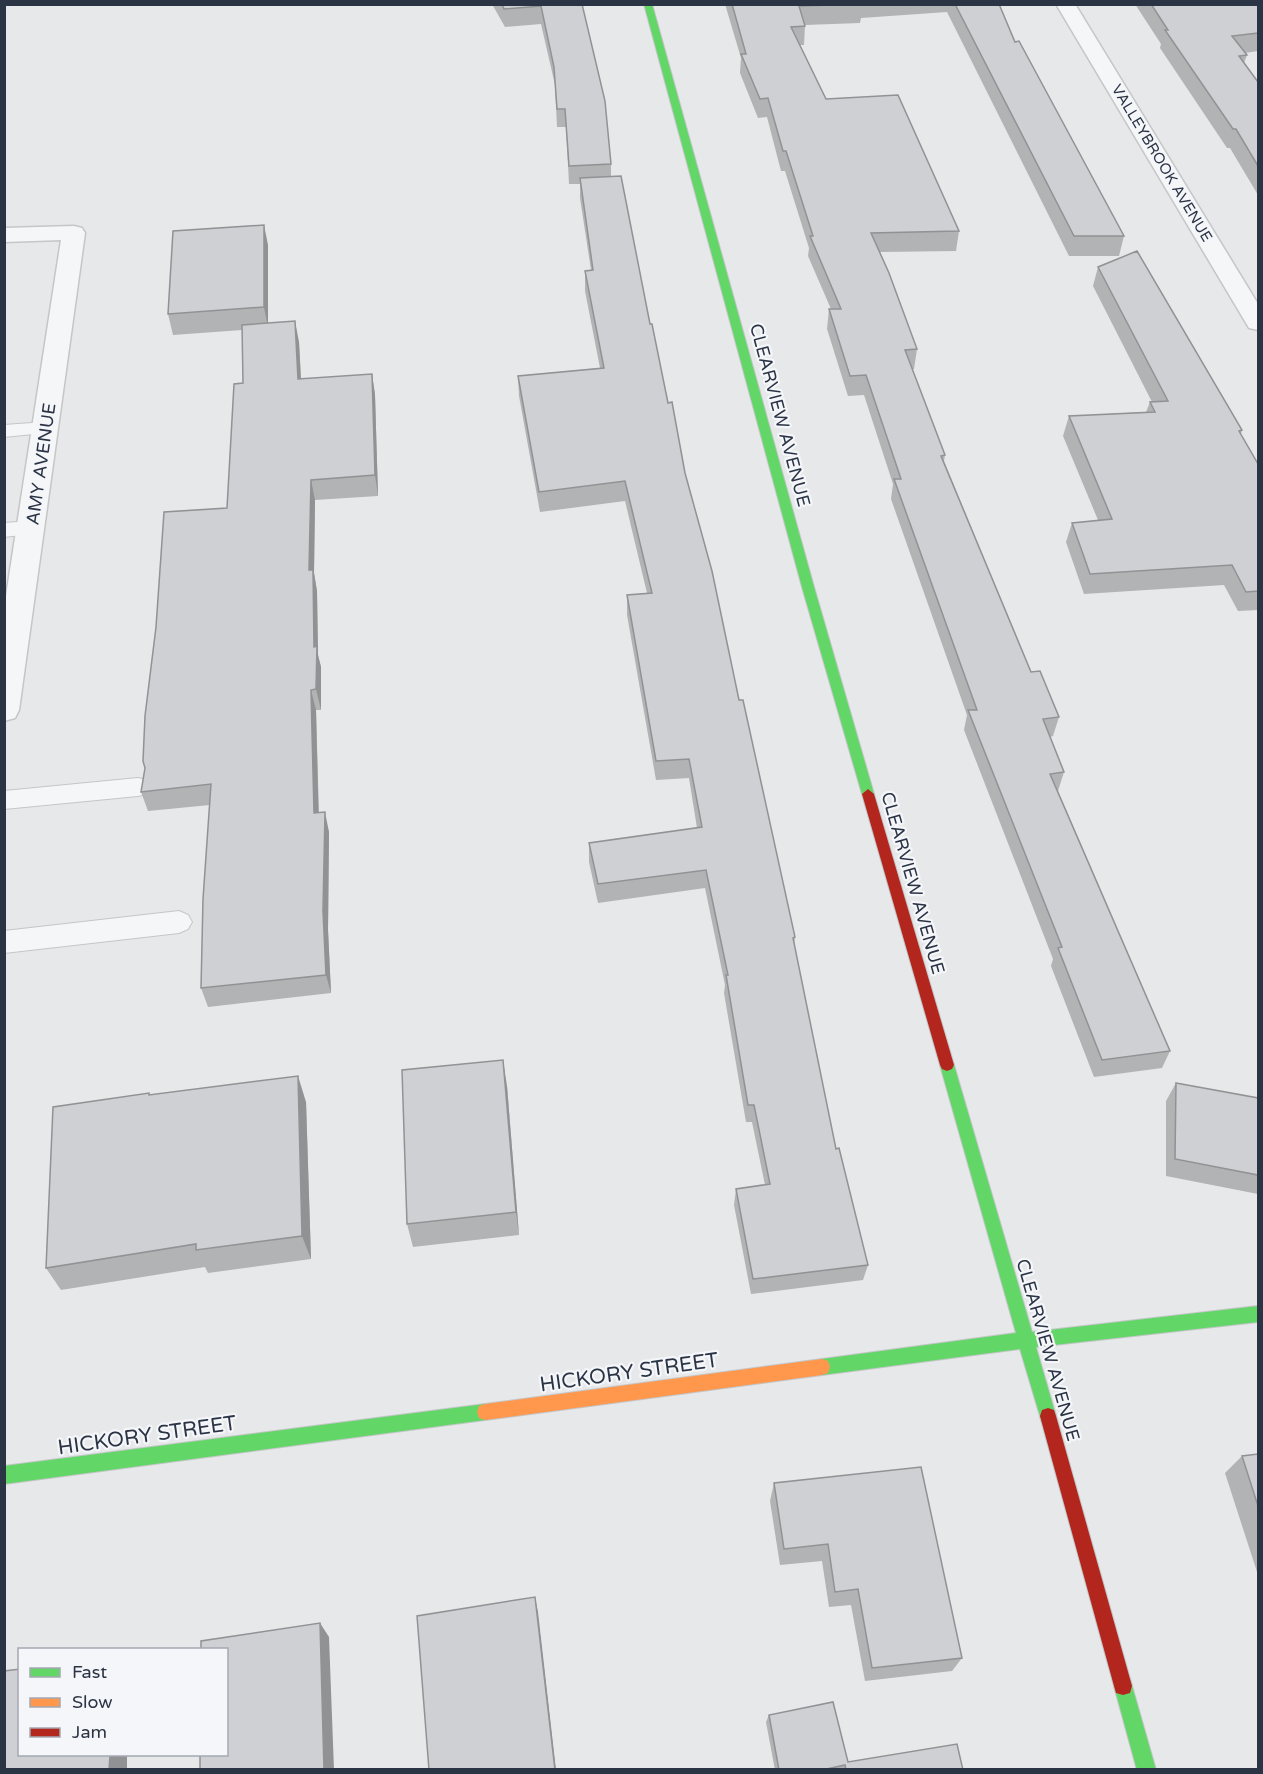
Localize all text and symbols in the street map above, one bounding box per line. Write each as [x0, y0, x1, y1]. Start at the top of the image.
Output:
street label: VALLEYBROOK AVENUE [1108, 81, 1216, 245]
street label: CLEARVIEW AVENUE [745, 321, 815, 509]
street label: AMY AVENUE [22, 401, 60, 527]
street label: CLEARVIEW AVENUE [876, 789, 950, 977]
street label: CLEARVIEW AVENUE [1011, 1256, 1085, 1444]
street label: HICKORY STREET [538, 1348, 720, 1397]
street label: HICKORY STREET [56, 1411, 238, 1460]
legend [18, 1648, 228, 1756]
text: Fast [72, 1661, 107, 1683]
text: Slow [72, 1691, 113, 1713]
text: Jam [72, 1721, 107, 1743]

